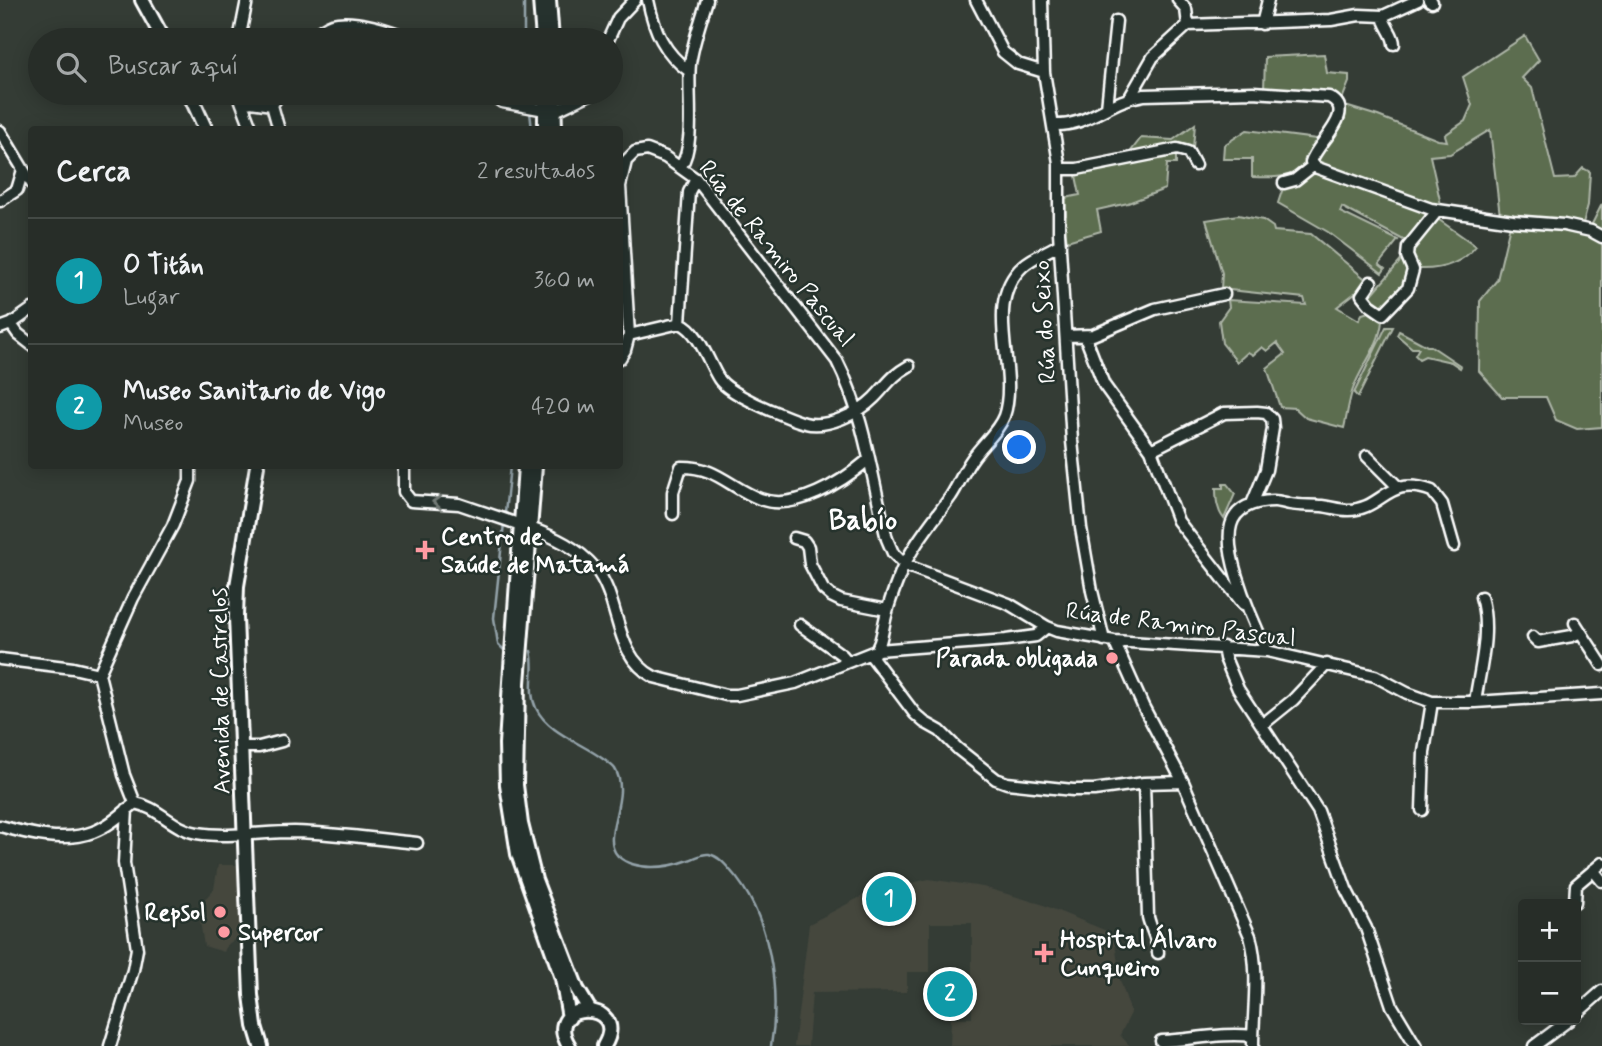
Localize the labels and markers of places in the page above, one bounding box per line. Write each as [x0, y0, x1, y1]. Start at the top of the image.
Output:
place label: Centro de Saúde de Matamá [441, 522, 629, 581]
marker: Centro de Saúde de Matamá [415, 540, 435, 560]
place label: Parada obligada [936, 644, 1098, 676]
marker: Parada obligada [1104, 650, 1120, 666]
pin: 1 [866, 873, 912, 925]
place label: Repsol [145, 898, 206, 929]
marker: Repsol [212, 904, 228, 920]
place label: Supercor [238, 918, 324, 949]
marker: Supercor [216, 924, 232, 940]
place label: Hospital Álvaro Cunqueiro [1060, 924, 1217, 984]
marker: Hospital Álvaro Cunqueiro [1034, 943, 1054, 963]
pin: 2 [927, 968, 973, 1020]

